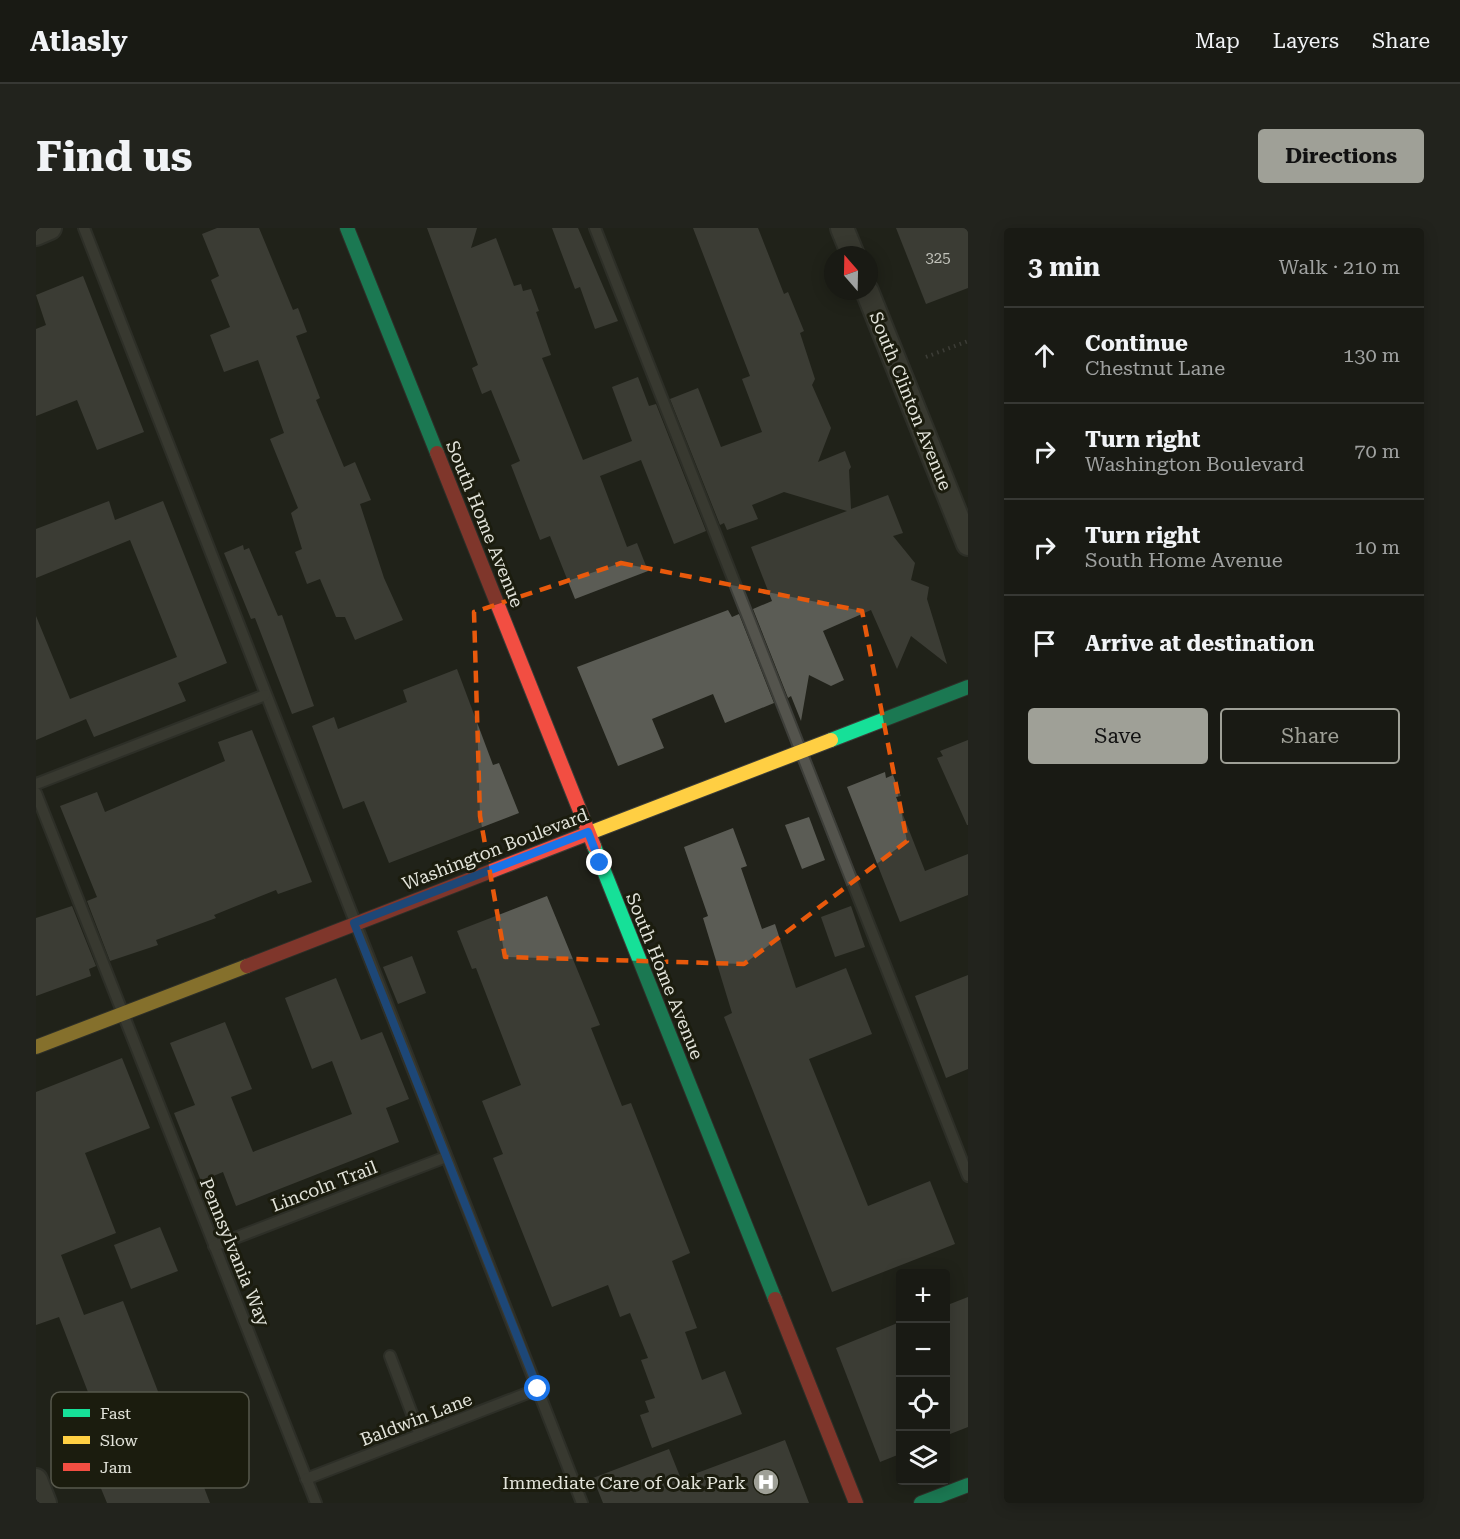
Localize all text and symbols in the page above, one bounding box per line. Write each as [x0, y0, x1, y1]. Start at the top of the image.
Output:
text: Atlasly [30, 25, 128, 58]
text: Map [1195, 29, 1240, 53]
text: Layers [1273, 29, 1339, 53]
text: Share [1372, 29, 1430, 53]
button: Directions [1258, 129, 1424, 183]
text: Find us [36, 132, 193, 181]
north arrow [824, 246, 878, 300]
house number: 325 [925, 249, 951, 267]
text: 3 min [1028, 252, 1100, 282]
text: Walk · 210 m [1279, 255, 1400, 279]
street label: South Clinton Avenue [866, 309, 957, 493]
text: Continue [1085, 331, 1188, 356]
icon: ahead [1028, 339, 1061, 372]
text: 130 m [1343, 343, 1400, 367]
text: Chestnut Lane [1085, 356, 1225, 380]
text: Turn right [1085, 427, 1200, 452]
icon: right [1028, 435, 1061, 468]
street label: South Home Avenue [442, 438, 528, 611]
text: 70 m [1354, 439, 1400, 463]
text: Washington Boulevard [1085, 452, 1304, 476]
text: Turn right [1085, 523, 1200, 548]
icon: right [1028, 531, 1061, 564]
text: 10 m [1354, 535, 1400, 559]
text: South Home Avenue [1085, 548, 1283, 572]
icon: arrive [1028, 627, 1061, 660]
text: Arrive at destination [1085, 631, 1314, 656]
button: Save [1028, 708, 1208, 764]
button: Share [1220, 708, 1400, 764]
street label: Washington Boulevard [399, 804, 591, 894]
route end [586, 849, 612, 875]
street label: South Home Avenue [622, 890, 708, 1063]
street label: Lincoln Trail [268, 1156, 380, 1216]
street label: Pennsylvania Way [196, 1175, 274, 1329]
map controls [896, 1269, 950, 1485]
button: + [896, 1269, 950, 1323]
button: − [896, 1323, 950, 1377]
route start [524, 1375, 550, 1401]
button: locate [896, 1377, 950, 1431]
street label: Baldwin Lane [357, 1388, 475, 1450]
legend [51, 1392, 249, 1488]
text: Fast [100, 1404, 131, 1423]
text: Slow [100, 1431, 138, 1450]
button: layers [896, 1431, 950, 1485]
text: Jam [100, 1458, 132, 1477]
hospital icon: Immediate Care of Oak Park [751, 1467, 781, 1497]
place label: Immediate Care of Oak Park [502, 1472, 746, 1493]

